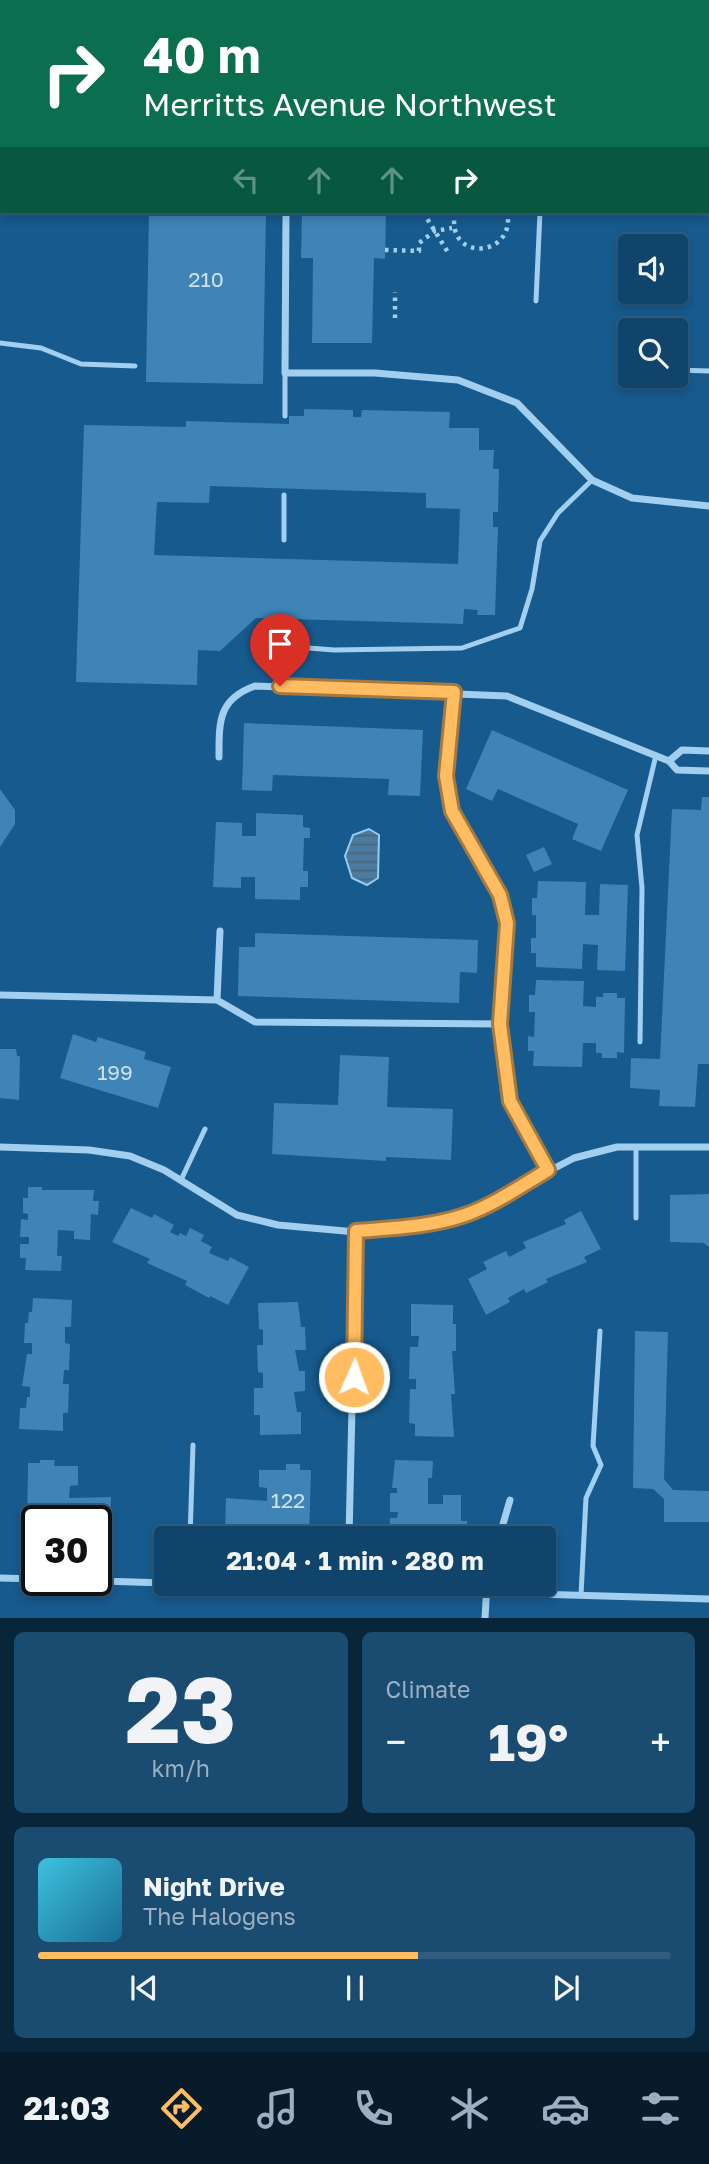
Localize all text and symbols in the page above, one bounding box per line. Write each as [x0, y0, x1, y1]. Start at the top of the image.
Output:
text: 40 m [143, 25, 261, 84]
icon: right [28, 28, 119, 119]
text: Merritts Avenue Northwest [143, 85, 557, 123]
icon: left [227, 161, 265, 199]
icon: ahead [300, 161, 338, 199]
icon: ahead [373, 161, 411, 199]
icon: right [446, 161, 484, 199]
map controls [618, 234, 688, 388]
button: sound [618, 234, 688, 304]
house number: 210 [188, 266, 224, 292]
button: search [618, 318, 688, 388]
pin [250, 614, 310, 686]
icon: arrive [261, 625, 299, 663]
house number: 199 [97, 1059, 133, 1085]
position arrow [317, 1340, 391, 1414]
house number: 122 [271, 1487, 305, 1513]
speed limit sign: 30 [21, 1505, 112, 1596]
text: 21:04 · 1 min · 280 m [226, 1545, 484, 1576]
text: 23 [125, 1654, 236, 1763]
text: Climate [386, 1675, 470, 1703]
text: 19° [488, 1710, 568, 1772]
text: − [386, 1719, 406, 1764]
text: + [650, 1719, 671, 1764]
text: km/h [151, 1754, 210, 1782]
text: Night Drive [143, 1871, 285, 1902]
text: The Halogens [143, 1902, 296, 1930]
icon: previous [125, 1969, 163, 2007]
icon: pause [336, 1969, 374, 2007]
icon: next [547, 1969, 585, 2007]
icon: directions [157, 2084, 206, 2133]
icon: music [253, 2084, 302, 2133]
icon: phone [349, 2084, 398, 2133]
icon: climate [445, 2084, 494, 2133]
icon: car [541, 2084, 590, 2133]
icon: filters [636, 2084, 685, 2133]
text: 21:03 [23, 2089, 110, 2127]

